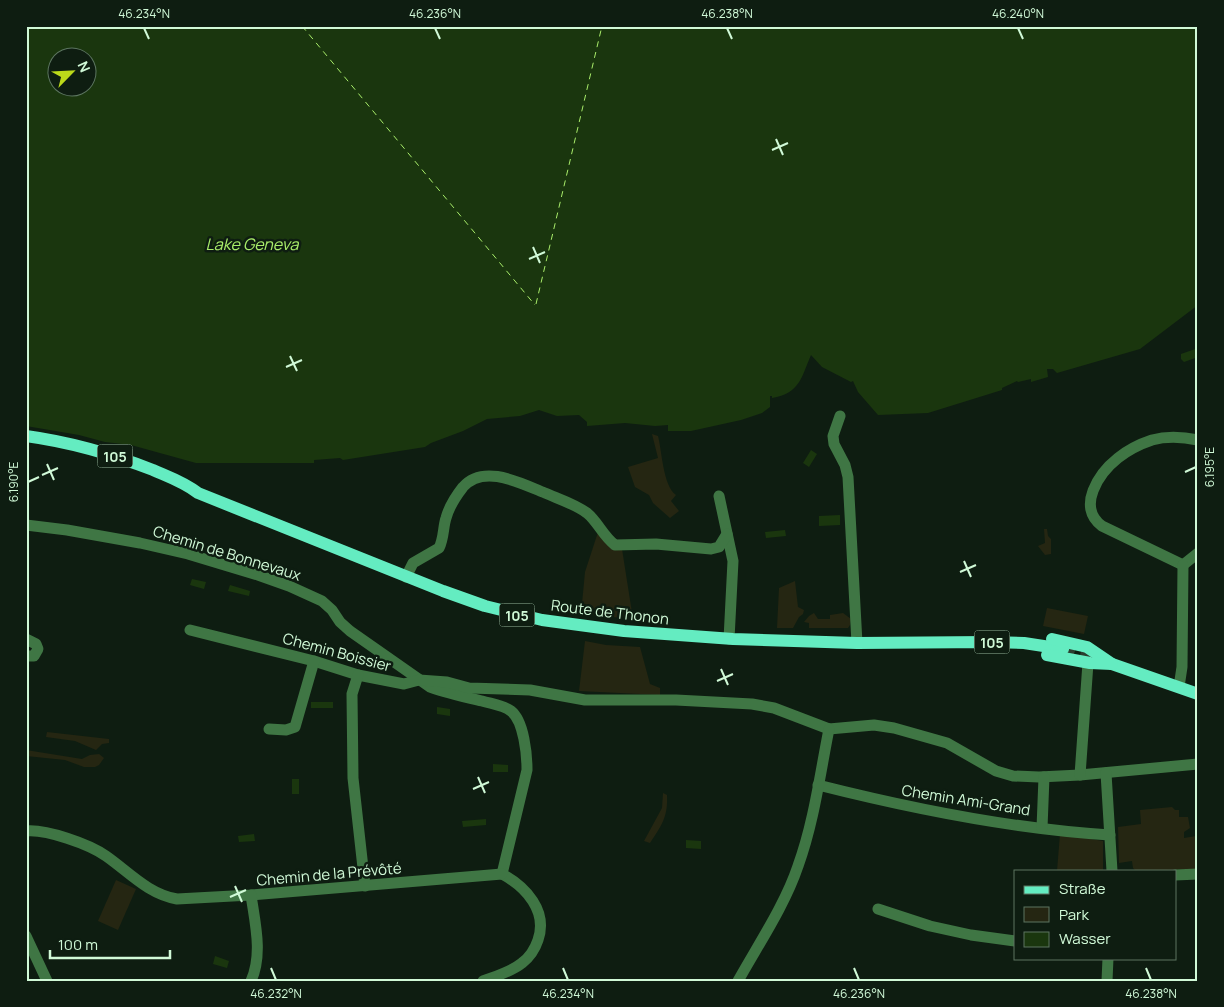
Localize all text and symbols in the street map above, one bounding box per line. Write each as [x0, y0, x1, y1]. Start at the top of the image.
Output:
text: 46.234°N [118, 5, 170, 22]
text: 46.236°N [409, 5, 461, 22]
text: 46.238°N [701, 5, 753, 22]
text: 46.240°N [992, 5, 1044, 22]
north arrow [48, 48, 98, 98]
text: N [74, 58, 95, 75]
water label: Lake Geneva [206, 233, 300, 255]
road number: 105 [98, 444, 132, 468]
text: 6.195°E [1201, 447, 1218, 487]
text: 6.190°E [5, 461, 22, 502]
street label: Chemin de Bonnevaux [150, 521, 304, 586]
street label: Route de Thonon [550, 594, 670, 630]
road number: 105 [500, 604, 534, 626]
street label: Chemin Boissier [281, 627, 394, 677]
road number: 105 [974, 630, 1010, 654]
street label: Chemin Ami-Grand [900, 779, 1032, 821]
street label: Chemin de la Prévôté [256, 857, 403, 891]
legend [1014, 870, 1176, 960]
text: Straße [1059, 878, 1106, 899]
text: Park [1059, 904, 1089, 925]
scale bar [50, 927, 170, 959]
text: Wasser [1059, 928, 1111, 949]
text: 100 m [58, 934, 98, 955]
text: 46.232°N [250, 985, 302, 1002]
text: 46.234°N [542, 985, 594, 1002]
text: 46.236°N [833, 985, 885, 1002]
text: 46.238°N [1125, 985, 1177, 1002]

